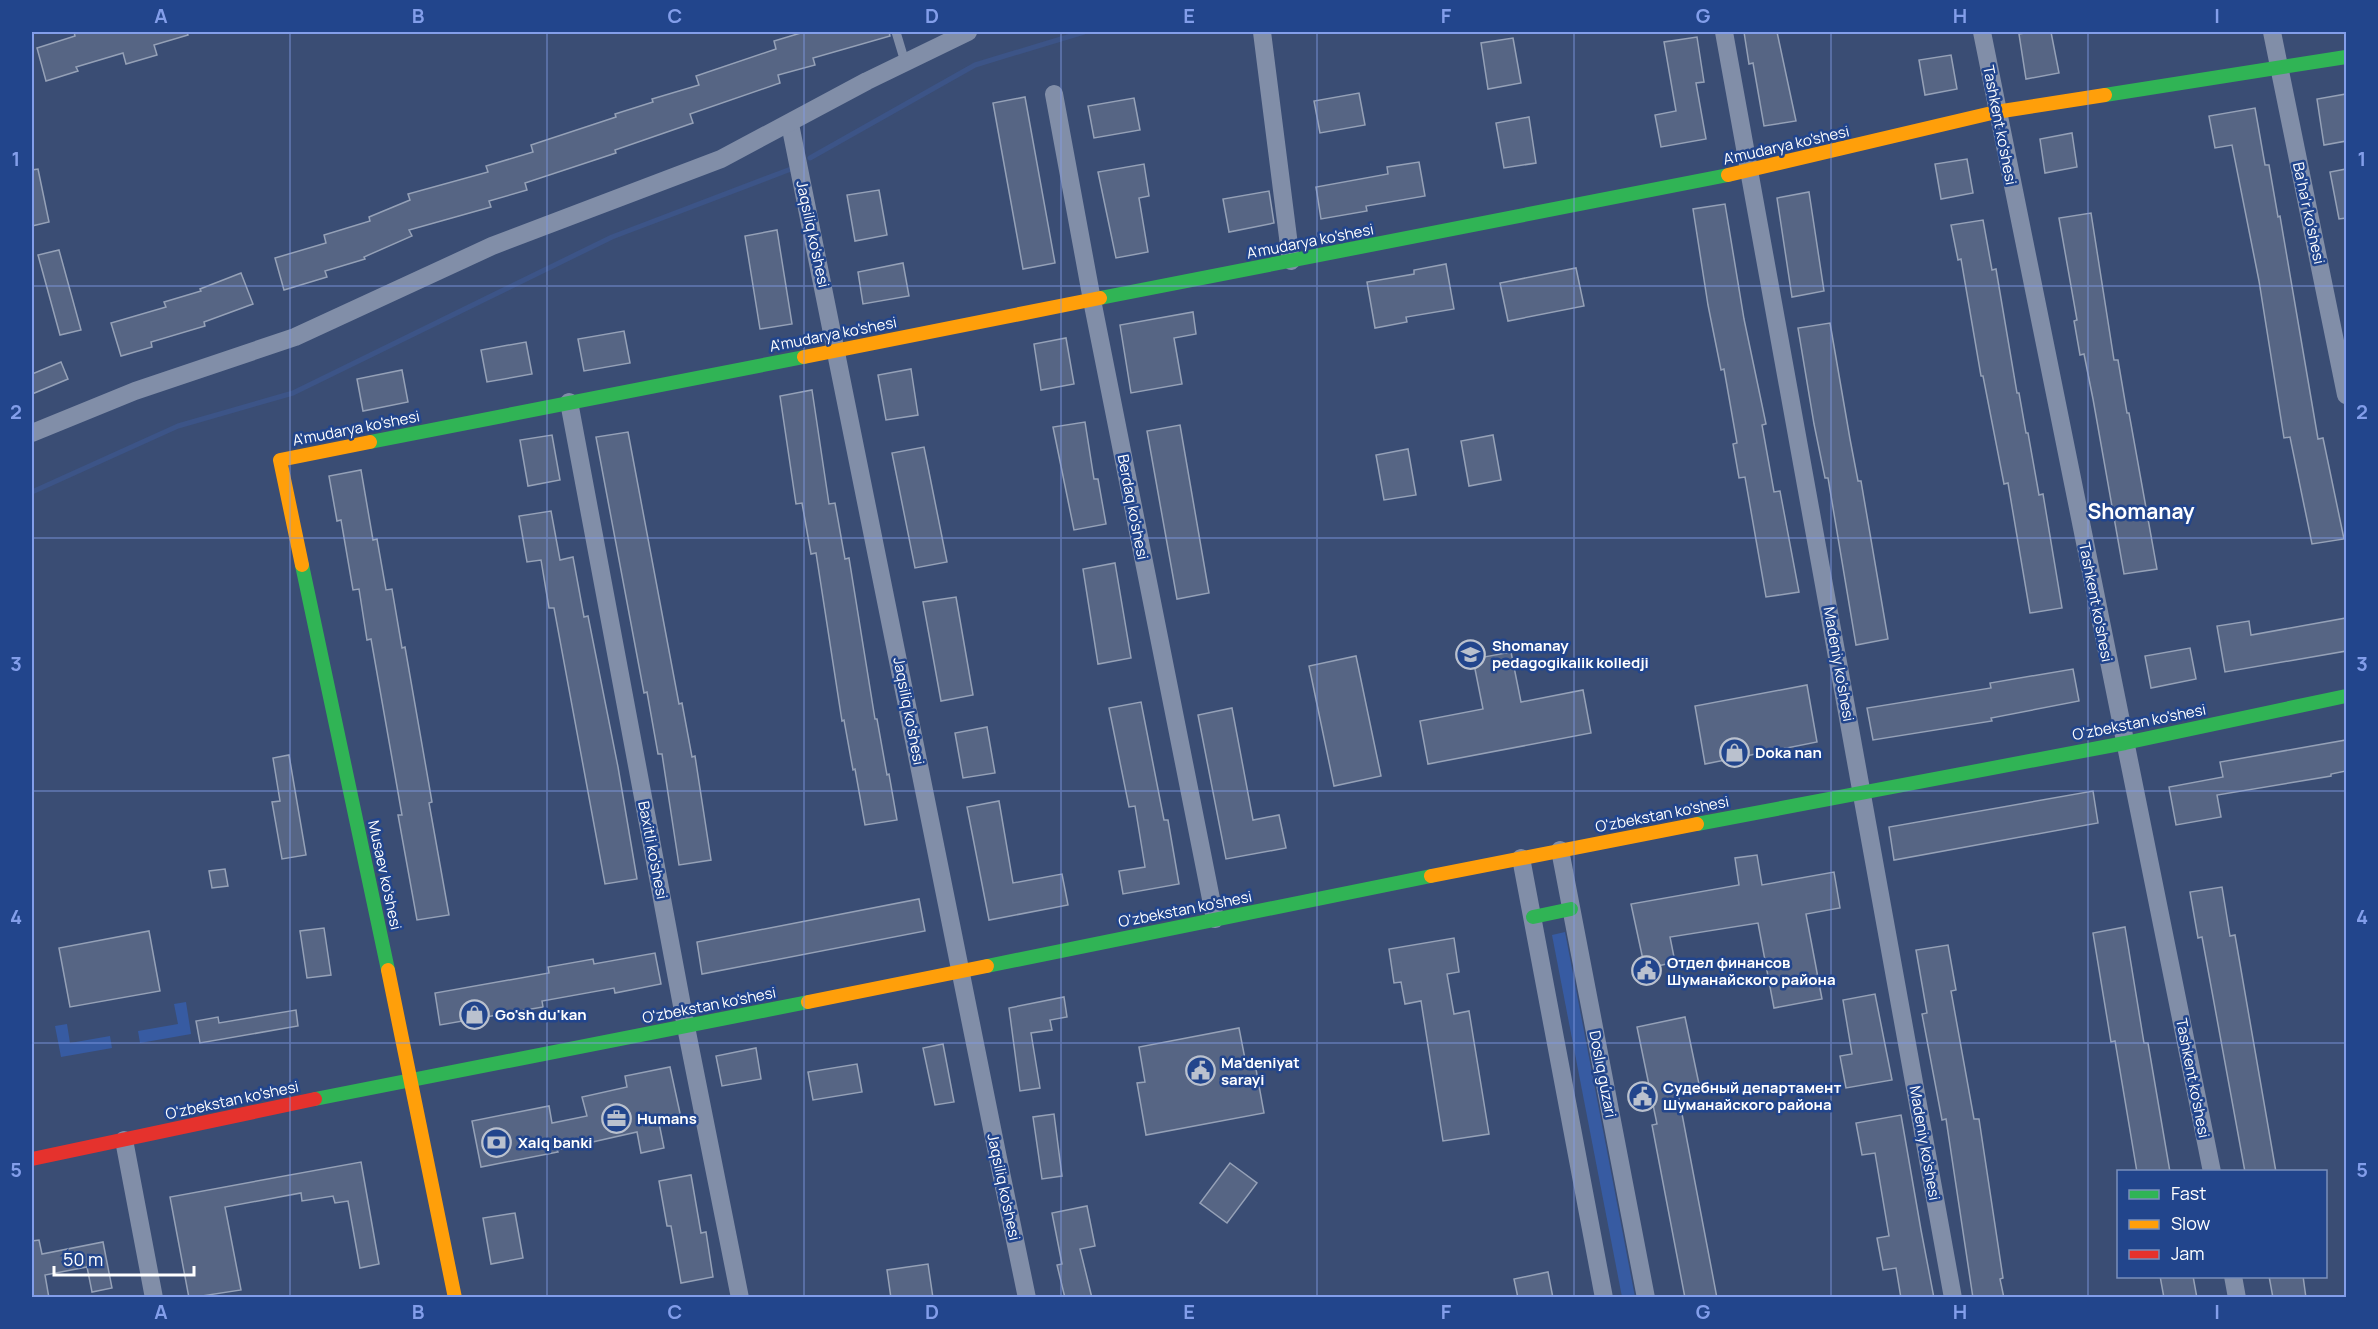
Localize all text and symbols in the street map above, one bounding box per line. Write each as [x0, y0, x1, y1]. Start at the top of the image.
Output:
text: A [154, 2, 168, 29]
text: B [412, 2, 425, 29]
text: C [668, 2, 682, 29]
text: D [925, 2, 939, 29]
text: E [1183, 2, 1195, 29]
text: F [1441, 2, 1452, 29]
text: G [1696, 2, 1711, 29]
text: H [1953, 2, 1967, 29]
text: I [2214, 2, 2220, 29]
street label: Tashkent ko'shesi [1978, 63, 2022, 187]
street label: A'mudarya ko'shesi [1721, 120, 1851, 170]
text: 1 [12, 145, 20, 172]
text: 1 [2358, 145, 2366, 172]
street label: Ba'ha'r ko'shesi [2288, 160, 2330, 266]
street label: Jaqsiliq ko'shesi [791, 178, 835, 290]
street label: A'mudarya ko'shesi [1245, 218, 1375, 264]
street label: A'mudarya ko'shesi [768, 311, 898, 357]
text: 2 [10, 398, 22, 425]
text: 2 [2356, 398, 2368, 425]
street label: A'mudarya ko'shesi [291, 405, 421, 451]
street label: Berdaq ko'shesi [1112, 452, 1154, 562]
district label: Shomanay [2087, 497, 2195, 525]
street label: Tashkent ko'shesi [2074, 540, 2118, 664]
street label: Madeniy ko'shesi [1819, 605, 1859, 723]
place label: Shomanay pedagogikalik kolledji [1492, 635, 1649, 673]
school or university icon: Shomanay pedagogikalik kolledji [1455, 638, 1487, 670]
text: 3 [10, 650, 22, 677]
text: 3 [2356, 650, 2368, 677]
street label: Jaqsiliq ko'shesi [888, 655, 930, 767]
street label: O'zbekstan ko'shesi [2070, 699, 2208, 745]
shop icon: Doka nan [1718, 736, 1750, 768]
place label: Doka nan [1755, 742, 1822, 763]
street label: O'zbekstan ko'shesi [1593, 791, 1731, 837]
street label: Baxitli ko'shesi [633, 799, 673, 901]
street label: Musaev ko'shesi [363, 818, 407, 932]
street label: O'zbekstan ko'shesi [1116, 886, 1254, 932]
text: 4 [10, 903, 22, 930]
text: 4 [2356, 903, 2368, 930]
place label: Отдел финансов Шуманайского района [1667, 952, 1836, 990]
public building icon: Отдел финансов Шуманайского района [1630, 955, 1662, 987]
street label: O'zbekstan ko'shesi [640, 982, 778, 1028]
shop icon: Go'sh du'kan [458, 998, 490, 1030]
place label: Go'sh du'kan [495, 1004, 587, 1025]
street label: Tashkent ko'shesi [2171, 1016, 2215, 1140]
street label: Doslıq gúzari [1584, 1029, 1622, 1119]
place label: Ma'deniyat sarayi [1221, 1052, 1300, 1090]
public building icon: Ma'deniyat sarayi [1184, 1055, 1216, 1087]
street label: O'zbekstan ko'shesi [163, 1076, 301, 1124]
place label: Судебный департамент Шуманайского района [1663, 1077, 1841, 1115]
public building icon: Судебный департамент Шуманайского района [1626, 1080, 1658, 1112]
street label: Madeniy ko'shesi [1905, 1084, 1945, 1202]
office icon: Humans [600, 1102, 632, 1134]
place label: Humans [637, 1108, 697, 1129]
bank icon: Xalq banki [481, 1126, 513, 1158]
street label: Jaqsiliq ko'shesi [982, 1131, 1026, 1243]
place label: Xalq banki [518, 1132, 592, 1153]
text: 5 [10, 1156, 22, 1183]
text: 5 [2356, 1156, 2368, 1183]
legend [2117, 1170, 2327, 1278]
text: Fast [2171, 1181, 2206, 1205]
text: Slow [2171, 1211, 2211, 1235]
scale bar [54, 1239, 194, 1277]
text: Jam [2171, 1241, 2205, 1265]
text: 50 m [63, 1247, 103, 1271]
text: A [154, 1298, 168, 1325]
text: B [412, 1298, 425, 1325]
text: C [668, 1298, 682, 1325]
text: D [925, 1298, 939, 1325]
text: E [1183, 1298, 1195, 1325]
text: F [1441, 1298, 1452, 1325]
text: G [1696, 1298, 1711, 1325]
text: H [1953, 1298, 1967, 1325]
text: I [2214, 1298, 2220, 1325]

